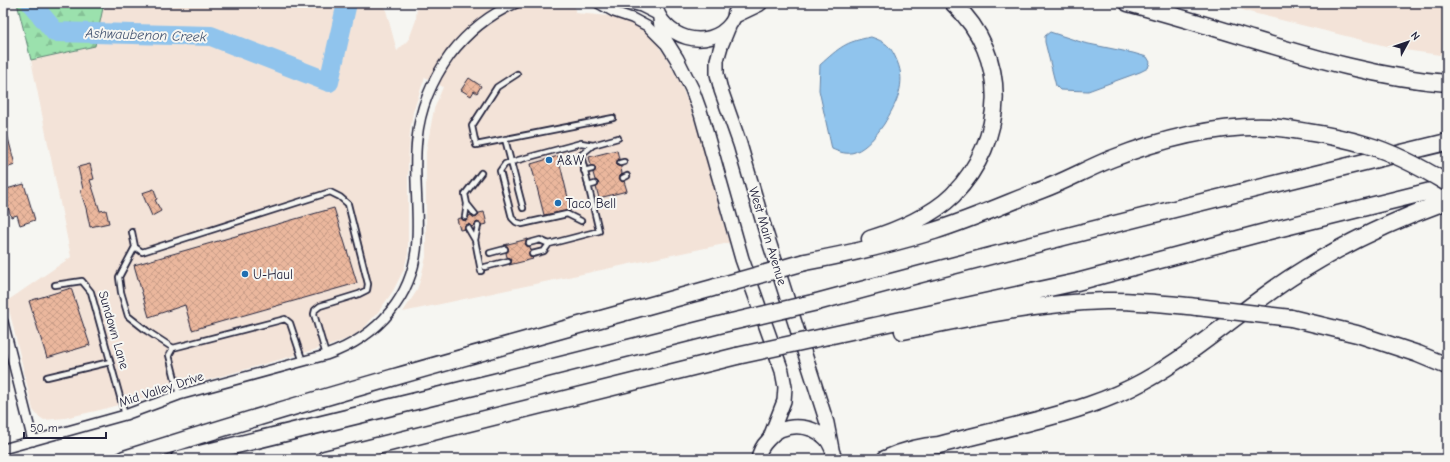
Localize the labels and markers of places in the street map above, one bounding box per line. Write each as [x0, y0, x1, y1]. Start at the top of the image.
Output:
place label: A&W [557, 153, 585, 168]
marker: A&W [544, 155, 554, 165]
place label: Taco Bell [566, 196, 616, 211]
marker: Taco Bell [553, 198, 563, 208]
place label: U-Haul [253, 267, 293, 282]
marker: U-Haul [240, 269, 250, 279]

